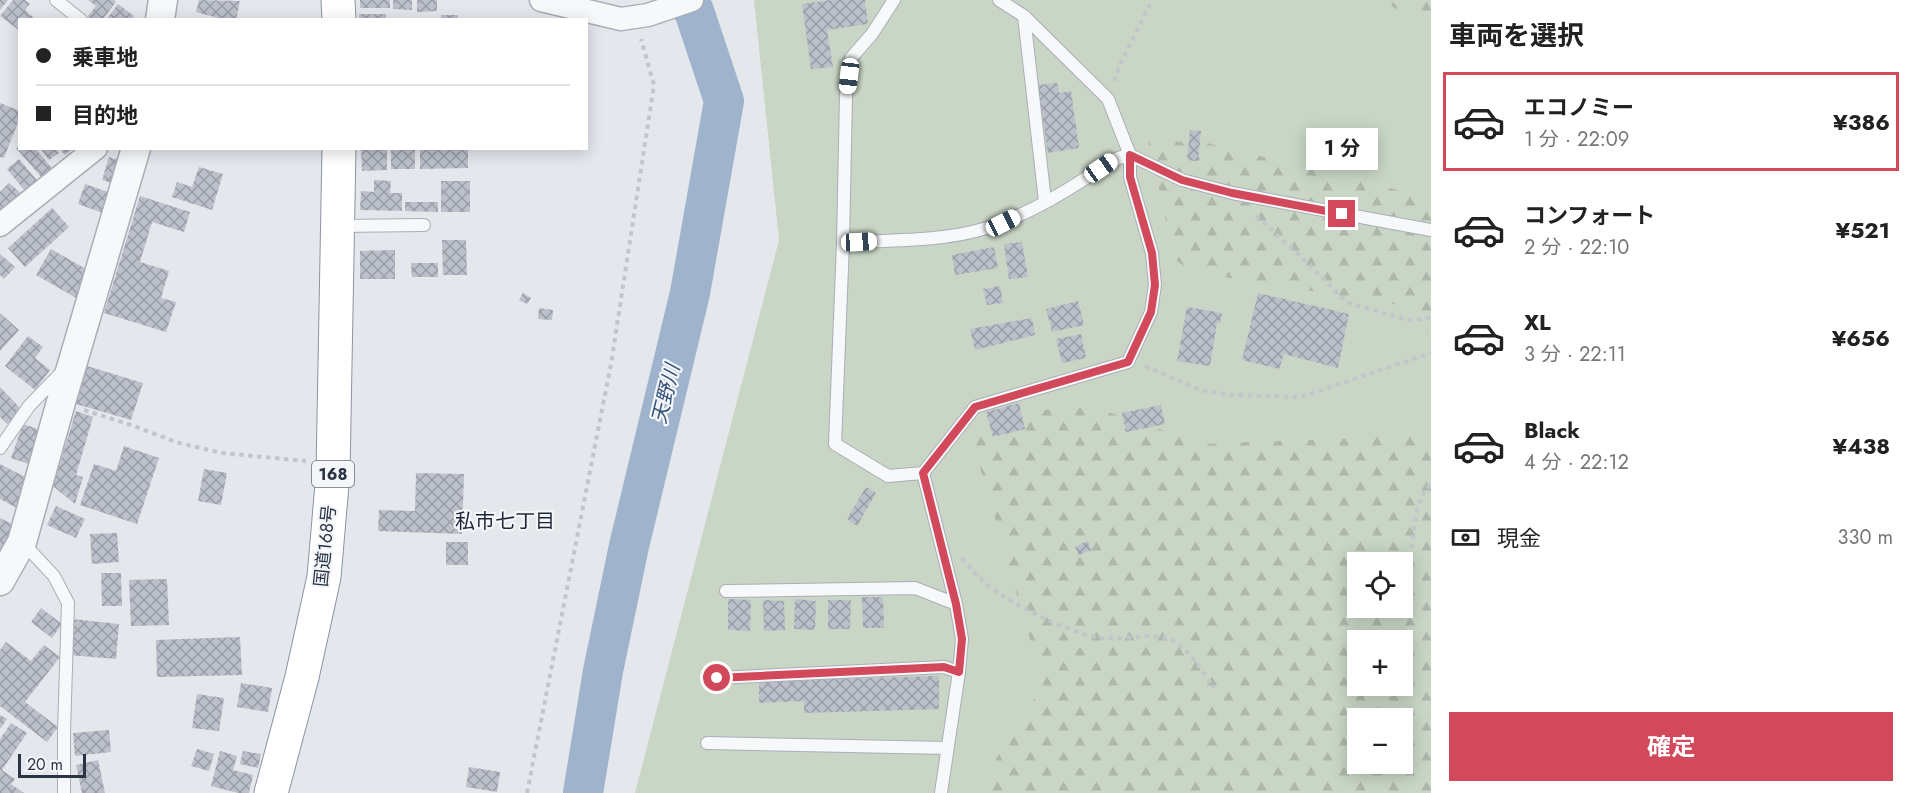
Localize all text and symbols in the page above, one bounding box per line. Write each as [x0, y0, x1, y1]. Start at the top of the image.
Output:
text: 車両を選択 [1449, 16, 1584, 55]
text: 乗車地 [72, 41, 138, 73]
car [838, 57, 860, 95]
text: エコノミー [1524, 91, 1634, 123]
icon: car [1452, 95, 1506, 149]
text: 目的地 [72, 99, 138, 131]
text: ¥386 [1833, 106, 1890, 138]
text: 1 分 · 22:09 [1524, 125, 1629, 154]
callout: 1 分 [1306, 127, 1378, 169]
text: 1 分 [1324, 134, 1360, 163]
car [1081, 150, 1121, 186]
text: コンフォート [1524, 199, 1655, 231]
route end [1328, 200, 1355, 227]
icon: car [1452, 203, 1506, 257]
car [983, 207, 1023, 239]
text: ¥521 [1835, 214, 1890, 246]
car [841, 232, 877, 252]
text: 2 分 · 22:10 [1524, 233, 1629, 262]
text: XL [1524, 306, 1551, 338]
icon: car [1452, 311, 1506, 365]
text: ¥656 [1832, 322, 1890, 354]
text: 3 分 · 22:11 [1524, 340, 1626, 369]
water label: 天野川 [645, 359, 688, 427]
text: Black [1524, 414, 1580, 446]
icon: car [1452, 419, 1506, 473]
text: ¥438 [1832, 430, 1890, 462]
text: 4 分 · 22:12 [1524, 448, 1629, 477]
road number: 168 [312, 461, 354, 487]
street label: 国道168号 [308, 504, 342, 588]
district label: 私市七丁目 [455, 507, 555, 536]
icon: cash [1449, 521, 1482, 554]
text: 現金 [1497, 522, 1541, 554]
text: 330 m [1838, 523, 1893, 552]
map controls [1347, 552, 1413, 774]
button: locate [1347, 552, 1413, 618]
button: + [1347, 630, 1413, 696]
route start [703, 664, 730, 691]
button: − [1347, 708, 1413, 774]
button: 確定 [1449, 712, 1893, 781]
scale bar [18, 751, 86, 778]
text: 20 m [27, 753, 63, 776]

